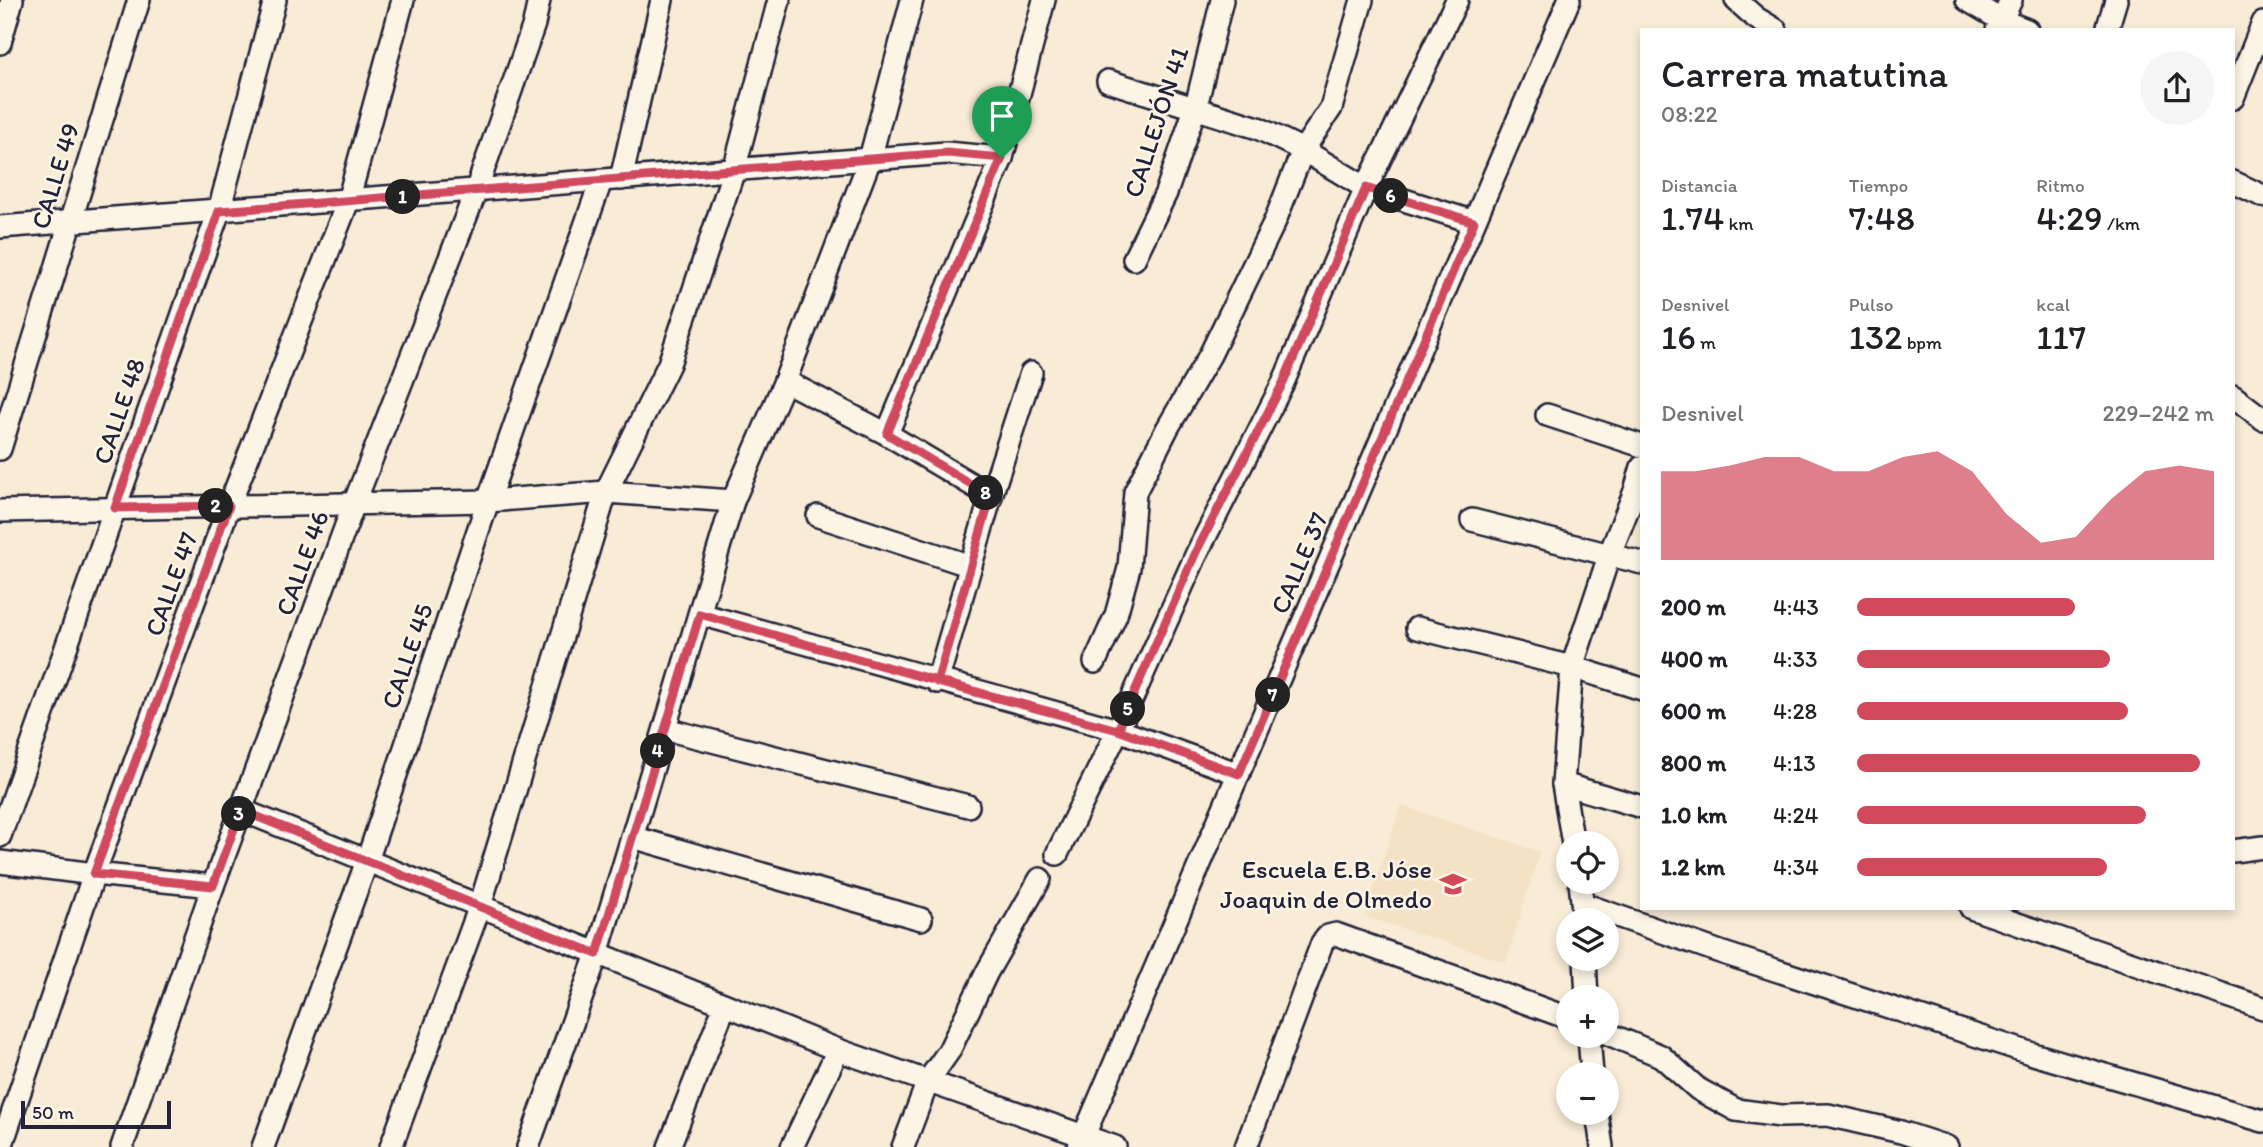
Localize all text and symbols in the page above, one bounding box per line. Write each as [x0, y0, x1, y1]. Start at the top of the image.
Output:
street label: CALLEJÓN 41 [1117, 42, 1195, 202]
text: Carrera matutina [1661, 51, 1948, 97]
button: share [2140, 51, 2214, 125]
pin [972, 86, 1032, 158]
icon: arrive [983, 97, 1021, 135]
text: 08:22 [1661, 100, 1718, 128]
street label: CALLE 49 [24, 119, 86, 233]
text: Distancia [1661, 174, 1738, 197]
text: Tiempo [1849, 174, 1908, 197]
text: Ritmo [2036, 174, 2085, 197]
pin: 6 [1374, 178, 1408, 214]
pin: 1 [386, 180, 420, 214]
text: 6 [1385, 184, 1396, 207]
text: 1 [398, 185, 407, 208]
text: 1.74 [1661, 197, 1724, 239]
text: 7:48 [1849, 197, 1915, 239]
text: 4:29 [2036, 197, 2103, 239]
text: km [1724, 212, 1754, 235]
text: /km [2103, 212, 2140, 235]
text: Desnivel [1661, 293, 1729, 316]
text: Pulso [1849, 293, 1894, 316]
text: kcal [2036, 293, 2070, 316]
text: 16 [1661, 316, 1696, 358]
text: 132 [1849, 316, 1902, 358]
text: 117 [2036, 316, 2086, 358]
text: m [1696, 331, 1716, 354]
text: bpm [1902, 331, 1942, 354]
street label: CALLE 48 [86, 354, 152, 468]
text: Desnivel [1661, 399, 1744, 427]
text: 229–242 m [2102, 399, 2214, 427]
pin: 8 [968, 476, 1004, 510]
text: 8 [980, 481, 991, 504]
pin: 2 [198, 489, 234, 524]
text: 2 [211, 494, 221, 517]
street label: CALLE 46 [268, 506, 336, 620]
street label: CALLE 37 [1263, 507, 1335, 619]
street label: CALLE 47 [137, 527, 205, 640]
text: 200 m [1661, 593, 1726, 621]
text: 4:43 [1773, 593, 1819, 621]
street label: CALLE 45 [374, 599, 440, 713]
text: 400 m [1661, 645, 1728, 673]
text: 4:33 [1773, 645, 1818, 673]
pin: 7 [1256, 678, 1290, 712]
text: 7 [1268, 683, 1277, 706]
pin: 5 [1110, 692, 1146, 726]
text: 5 [1123, 697, 1132, 720]
text: 600 m [1661, 697, 1726, 725]
text: 4:28 [1773, 697, 1817, 725]
pin: 4 [640, 734, 676, 768]
text: 4 [652, 739, 663, 762]
text: 800 m [1661, 749, 1726, 777]
text: 4:13 [1773, 749, 1816, 777]
pin: 3 [222, 796, 256, 832]
text: 1.0 km [1661, 801, 1727, 829]
text: 4:24 [1773, 801, 1818, 829]
text: 3 [233, 802, 244, 825]
map controls [1556, 831, 1619, 1125]
button: locate [1556, 831, 1619, 894]
place label: Escuela E.B. Jóse Joaquin de Olmedo [1220, 853, 1432, 915]
text: 1.2 km [1661, 853, 1725, 881]
text: 4:34 [1773, 853, 1819, 881]
school or university icon: Escuela E.B. Jóse Joaquin de Olmedo [1438, 869, 1468, 899]
button: layers [1556, 908, 1619, 971]
button: + [1556, 985, 1619, 1048]
button: − [1556, 1062, 1619, 1125]
scale bar [21, 1098, 172, 1130]
text: 50 m [32, 1101, 74, 1124]

